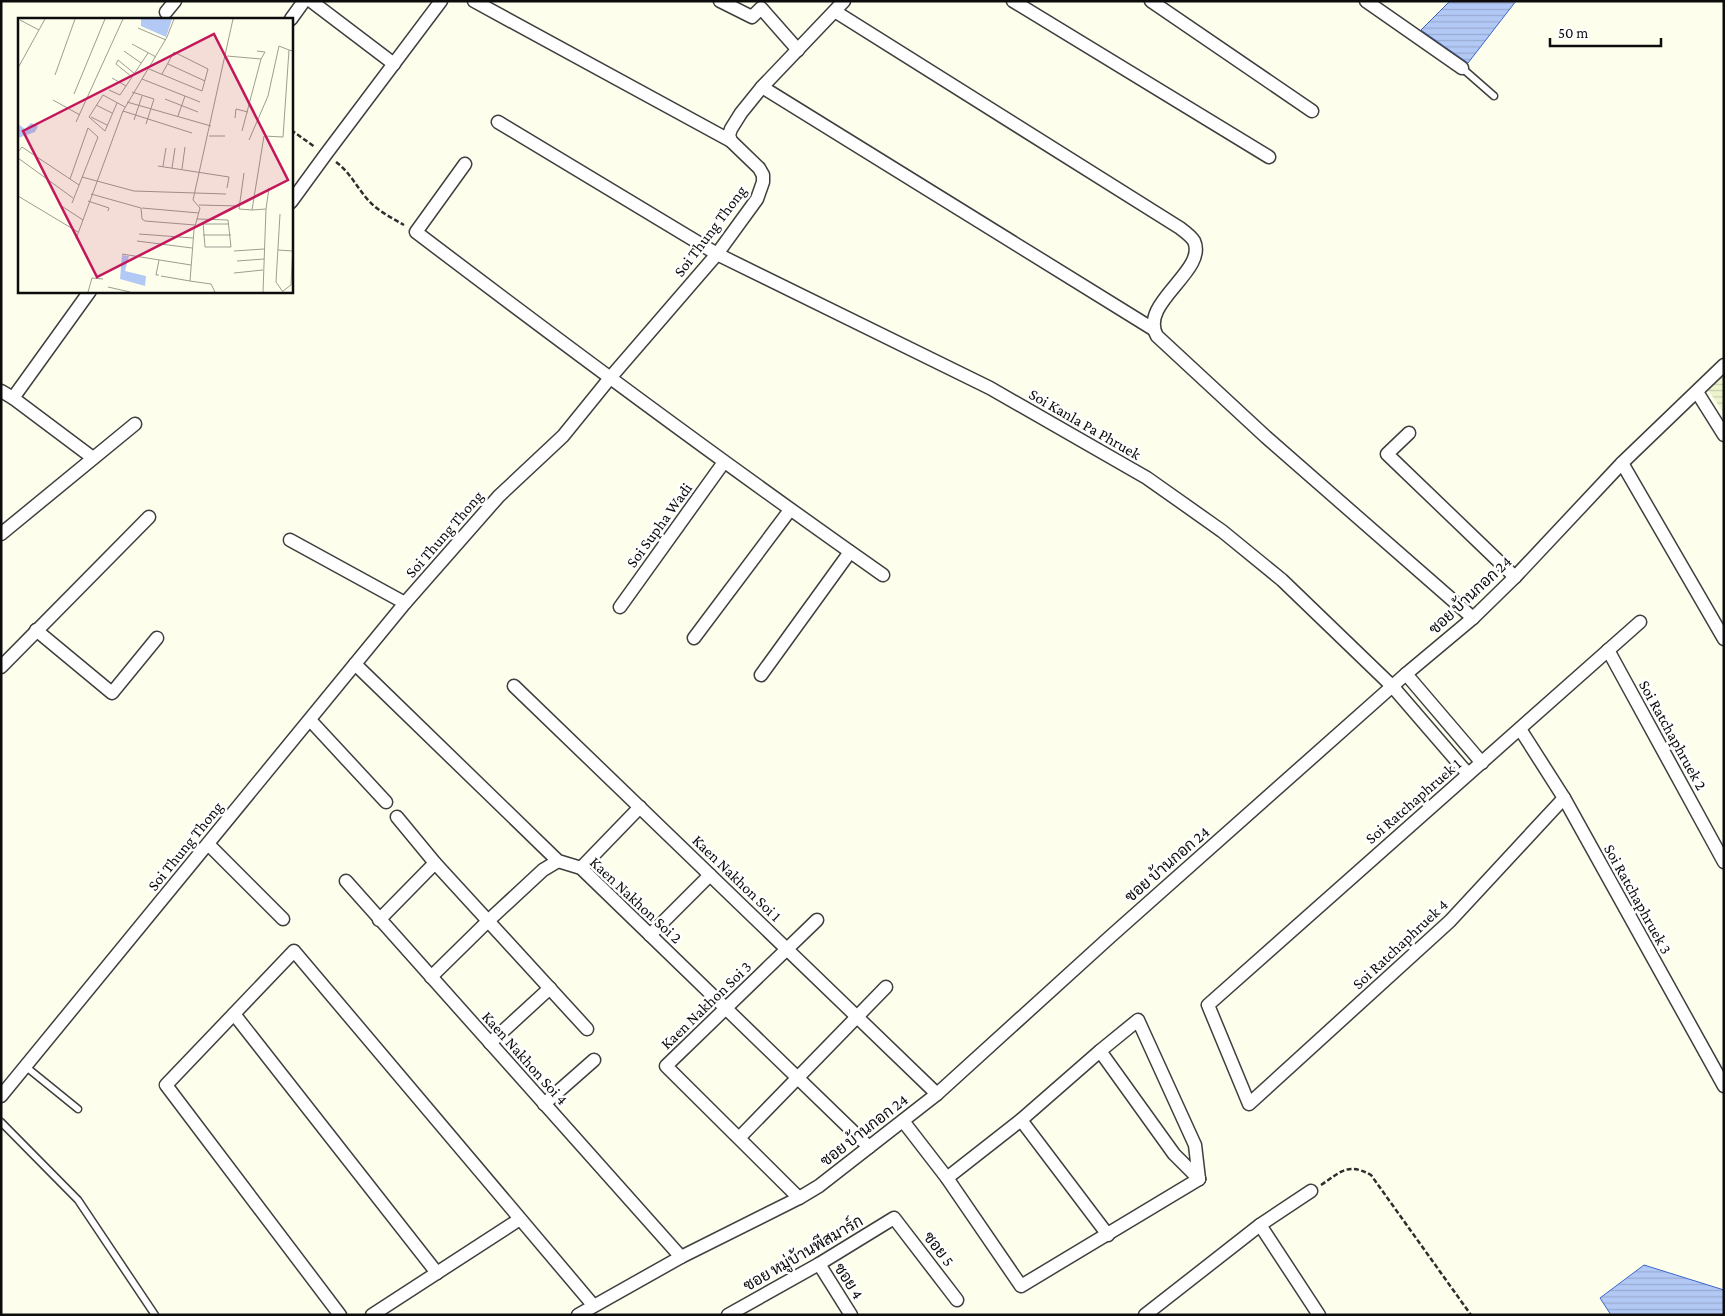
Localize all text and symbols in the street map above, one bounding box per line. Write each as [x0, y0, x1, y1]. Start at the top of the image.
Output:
scale bar [1550, 15, 1661, 47]
inset map [18, 18, 292, 292]
text: 50 m [1558, 25, 1588, 41]
street label: Soi Thung Thong [670, 182, 751, 280]
street label: Soi Kanla Pa Phruek [1026, 385, 1144, 463]
street label: Soi Supha Wadi [623, 480, 696, 571]
street label: Soi Thung Thong [402, 487, 487, 581]
street label: ซอย บ้านกอก 24 [1424, 551, 1515, 637]
street label: Soi Ratchaphruek 2 [1635, 677, 1710, 794]
street label: Soi Ratchaphruek 1 [1362, 755, 1465, 848]
street label: Soi Thung Thong [144, 798, 227, 894]
street label: ซอย บ้านกอก 24 [1120, 821, 1213, 905]
street label: Kaen Nakhon Soi 1 [689, 831, 785, 925]
street label: Soi Ratchaphruek 3 [1600, 841, 1675, 957]
street label: Kaen Nakhon Soi 2 [587, 853, 686, 947]
street label: Soi Ratchaphruek 4 [1349, 896, 1452, 993]
street label: Kaen Nakhon Soi 3 [657, 958, 755, 1052]
street label: Kaen Nakhon Soi 4 [479, 1008, 571, 1108]
street label: ซอย บ้านกอก 24 [816, 1089, 911, 1169]
street label: ซอย หมู่บ้านพีสมาร์ก [738, 1208, 867, 1297]
street label: ซอย 5 [920, 1228, 958, 1270]
street label: ซอย 4 [831, 1260, 867, 1302]

